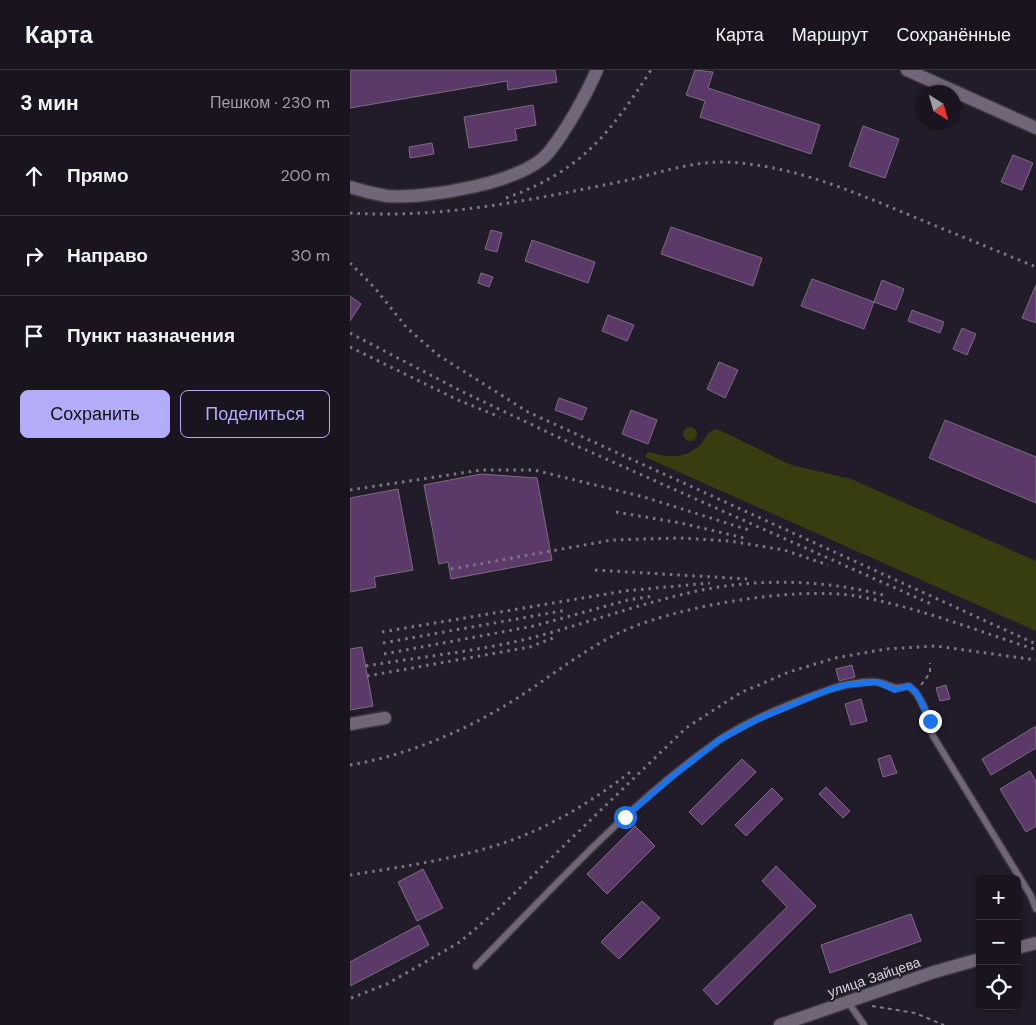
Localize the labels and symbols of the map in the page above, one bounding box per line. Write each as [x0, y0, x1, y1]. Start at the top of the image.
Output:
north arrow [916, 85, 961, 130]
route end [919, 710, 942, 733]
route start [614, 806, 637, 829]
street label: улица Зайцева [825, 953, 923, 1001]

